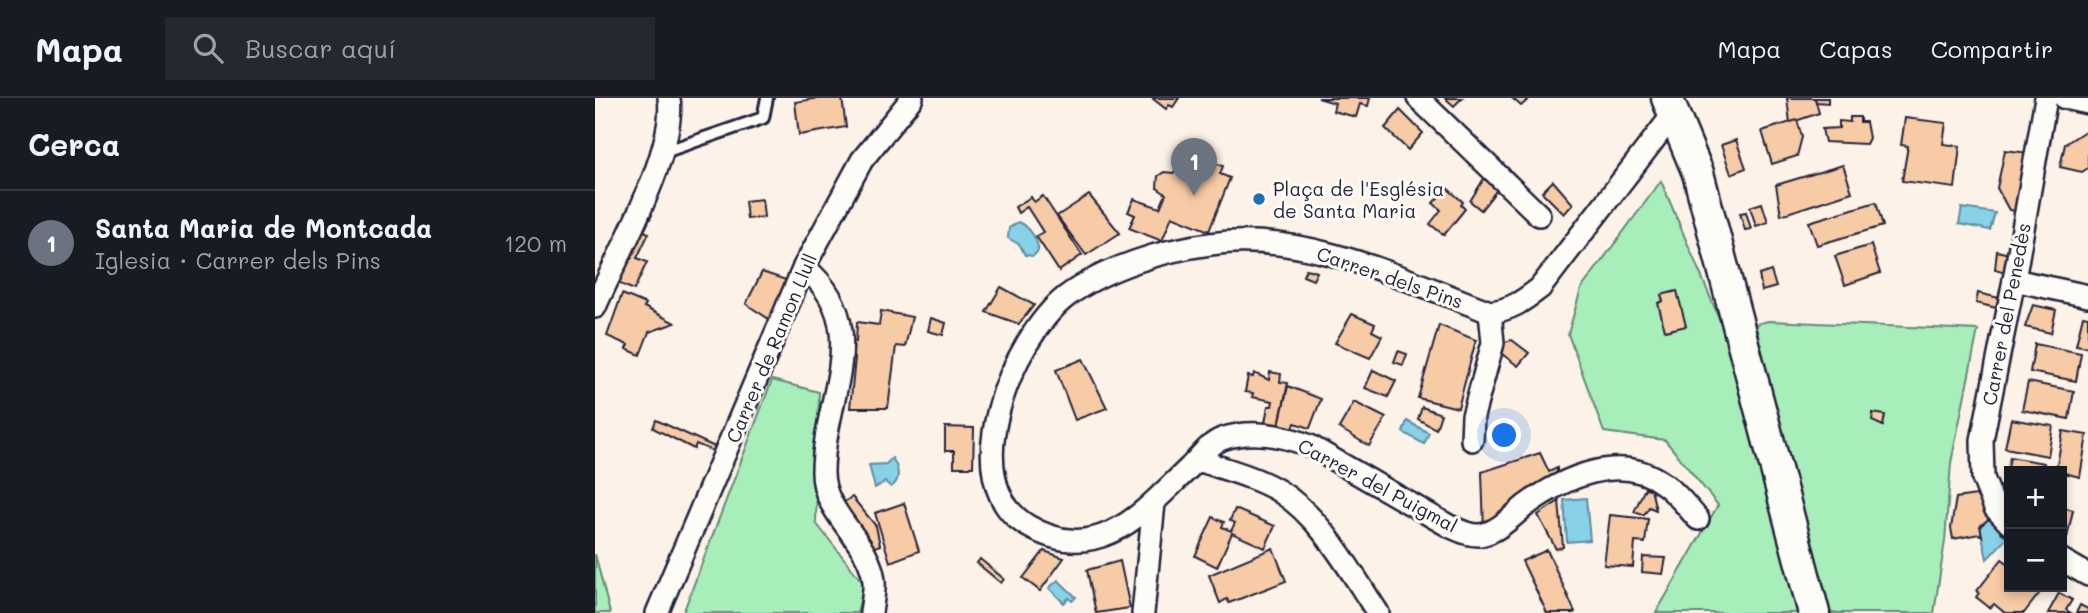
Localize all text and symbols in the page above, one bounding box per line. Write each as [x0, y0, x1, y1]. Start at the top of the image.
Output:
search box [165, 17, 655, 80]
text: Mapa [35, 27, 123, 70]
icon: search [189, 29, 227, 67]
text: Buscar aquí [245, 31, 396, 65]
text: Mapa [1717, 33, 1781, 64]
text: Capas [1819, 33, 1893, 64]
text: Compartir [1931, 33, 2053, 64]
text: Cerca [28, 124, 120, 164]
pin: 1 [1171, 138, 1217, 196]
place label: Plaça de l'Església de Santa Maria [1273, 176, 1444, 223]
marker: Plaça de l'Església de Santa Maria [1251, 191, 1267, 207]
text: Santa Maria de Montcada [95, 211, 432, 245]
street label: Carrer del Penedès [1976, 221, 2036, 407]
text: 1 [46, 228, 56, 258]
text: 120 m [504, 228, 567, 258]
street label: Carrer dels Pins [1314, 240, 1466, 314]
text: Iglesia · Carrer dels Pins [95, 245, 381, 275]
street label: Carrer de Ramon Llull [720, 249, 822, 447]
your location [1487, 418, 1521, 452]
street label: Carrer del Puigmal [1294, 432, 1462, 538]
map controls [2004, 466, 2067, 592]
button: + [2004, 466, 2067, 529]
button: − [2004, 529, 2067, 592]

